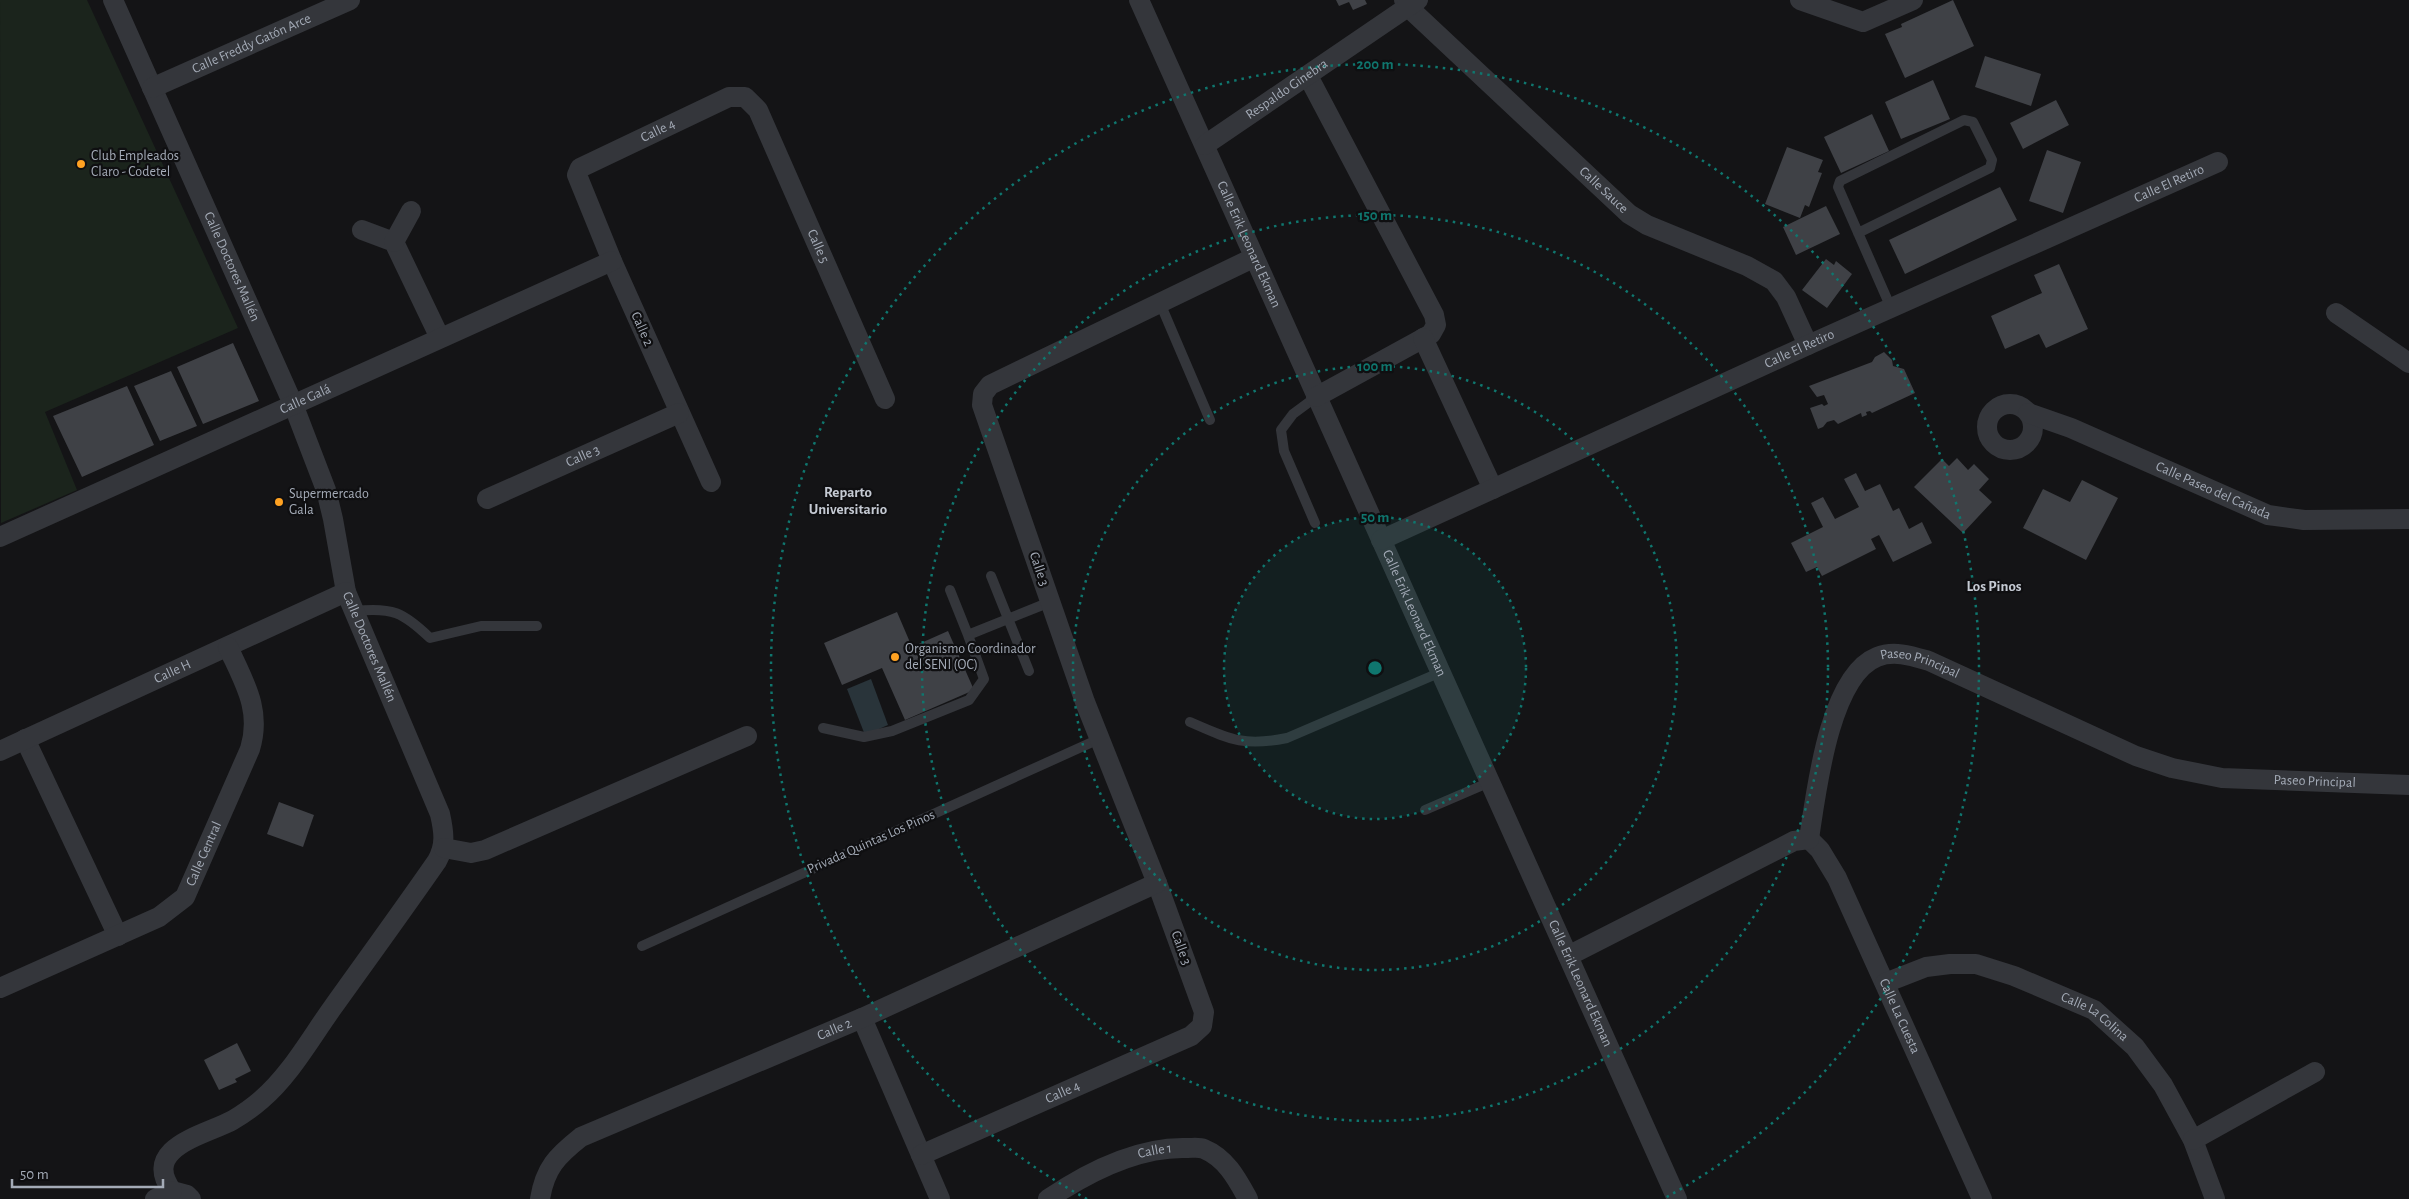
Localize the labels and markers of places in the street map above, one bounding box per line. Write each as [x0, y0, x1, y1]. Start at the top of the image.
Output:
place label: Club Empleados Claro - Codetel [91, 149, 179, 179]
marker: Club Empleados Claro - Codetel [75, 158, 87, 170]
place label: Supermercado Gala [289, 487, 369, 517]
marker: Supermercado Gala [273, 496, 285, 508]
place label: Organismo Coordinador del SENI (OC) [905, 642, 1036, 672]
marker: Organismo Coordinador del SENI (OC) [889, 651, 901, 663]
centre of rings [1366, 659, 1384, 677]

